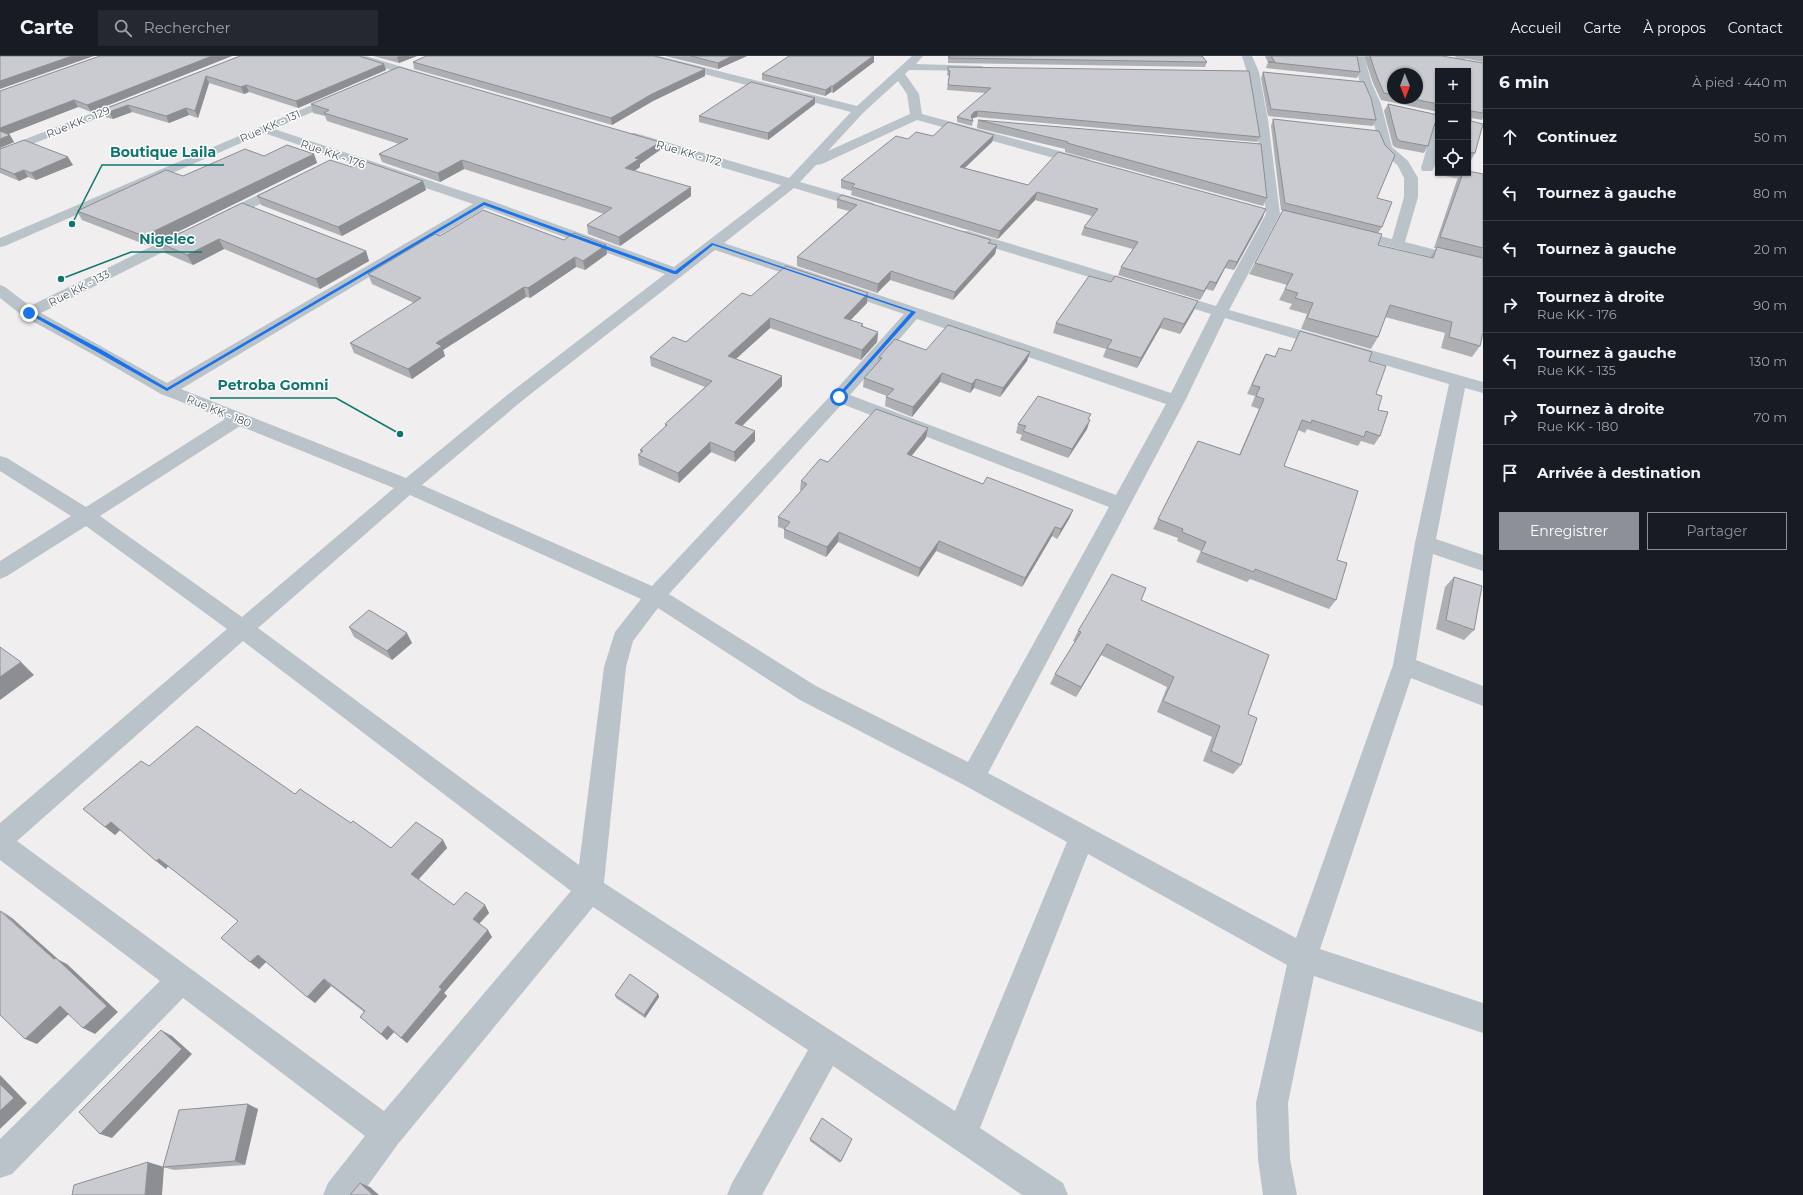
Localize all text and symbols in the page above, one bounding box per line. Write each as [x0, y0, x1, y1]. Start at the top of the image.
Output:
search box [98, 10, 378, 46]
text: Carte [20, 16, 74, 39]
icon: search [112, 17, 134, 39]
text: Rechercher [144, 18, 231, 37]
text: Accueil [1511, 19, 1562, 37]
text: Carte [1584, 19, 1621, 37]
text: À propos [1643, 19, 1706, 37]
text: Contact [1728, 19, 1783, 37]
north arrow [1387, 68, 1423, 104]
map controls [1435, 68, 1471, 176]
button: + [1435, 68, 1471, 104]
text: 6 min [1499, 72, 1549, 92]
text: À pied · 440 m [1692, 74, 1787, 90]
street label: Rue KK - 129 [44, 103, 112, 141]
button: − [1435, 104, 1471, 140]
street label: Rue KK - 131 [238, 106, 302, 146]
icon: ahead [1499, 126, 1521, 148]
text: Continuez [1537, 127, 1617, 146]
text: 50 m [1754, 129, 1787, 145]
street label: Rue KK - 176 [299, 136, 367, 172]
street label: Rue KK - 172 [655, 137, 723, 169]
callout: Boutique Laila [102, 139, 224, 165]
button: locate [1435, 140, 1471, 176]
text: Boutique Laila [110, 143, 216, 161]
icon: left [1499, 182, 1521, 204]
text: Tournez à gauche [1537, 183, 1676, 202]
text: 80 m [1753, 185, 1787, 201]
callout: Nigelec [131, 226, 202, 252]
text: Nigelec [139, 230, 195, 248]
icon: left [1499, 238, 1521, 260]
text: Tournez à gauche [1537, 239, 1676, 258]
text: 20 m [1754, 241, 1787, 257]
street label: Rue KK - 133 [46, 267, 112, 309]
text: Tournez à droite [1537, 287, 1665, 306]
icon: right [1499, 294, 1521, 316]
text: 90 m [1753, 297, 1787, 313]
route end [20, 304, 38, 322]
text: Rue KK - 176 [1537, 306, 1617, 322]
text: Tournez à gauche [1537, 343, 1676, 362]
icon: left [1499, 350, 1521, 372]
text: 130 m [1749, 353, 1787, 369]
text: Rue KK - 135 [1537, 362, 1616, 378]
callout: Petroba Gomni [210, 372, 336, 398]
text: Petroba Gomni [218, 376, 328, 394]
route start [830, 388, 848, 406]
street label: Rue KK - 180 [185, 392, 253, 430]
text: Tournez à droite [1537, 399, 1665, 418]
icon: right [1499, 406, 1521, 428]
text: 70 m [1754, 409, 1787, 425]
text: Rue KK - 180 [1537, 418, 1618, 434]
icon: arrive [1499, 462, 1521, 484]
text: Arrivée à destination [1537, 463, 1701, 482]
button: Enregistrer [1499, 512, 1639, 550]
button: Partager [1647, 512, 1787, 550]

